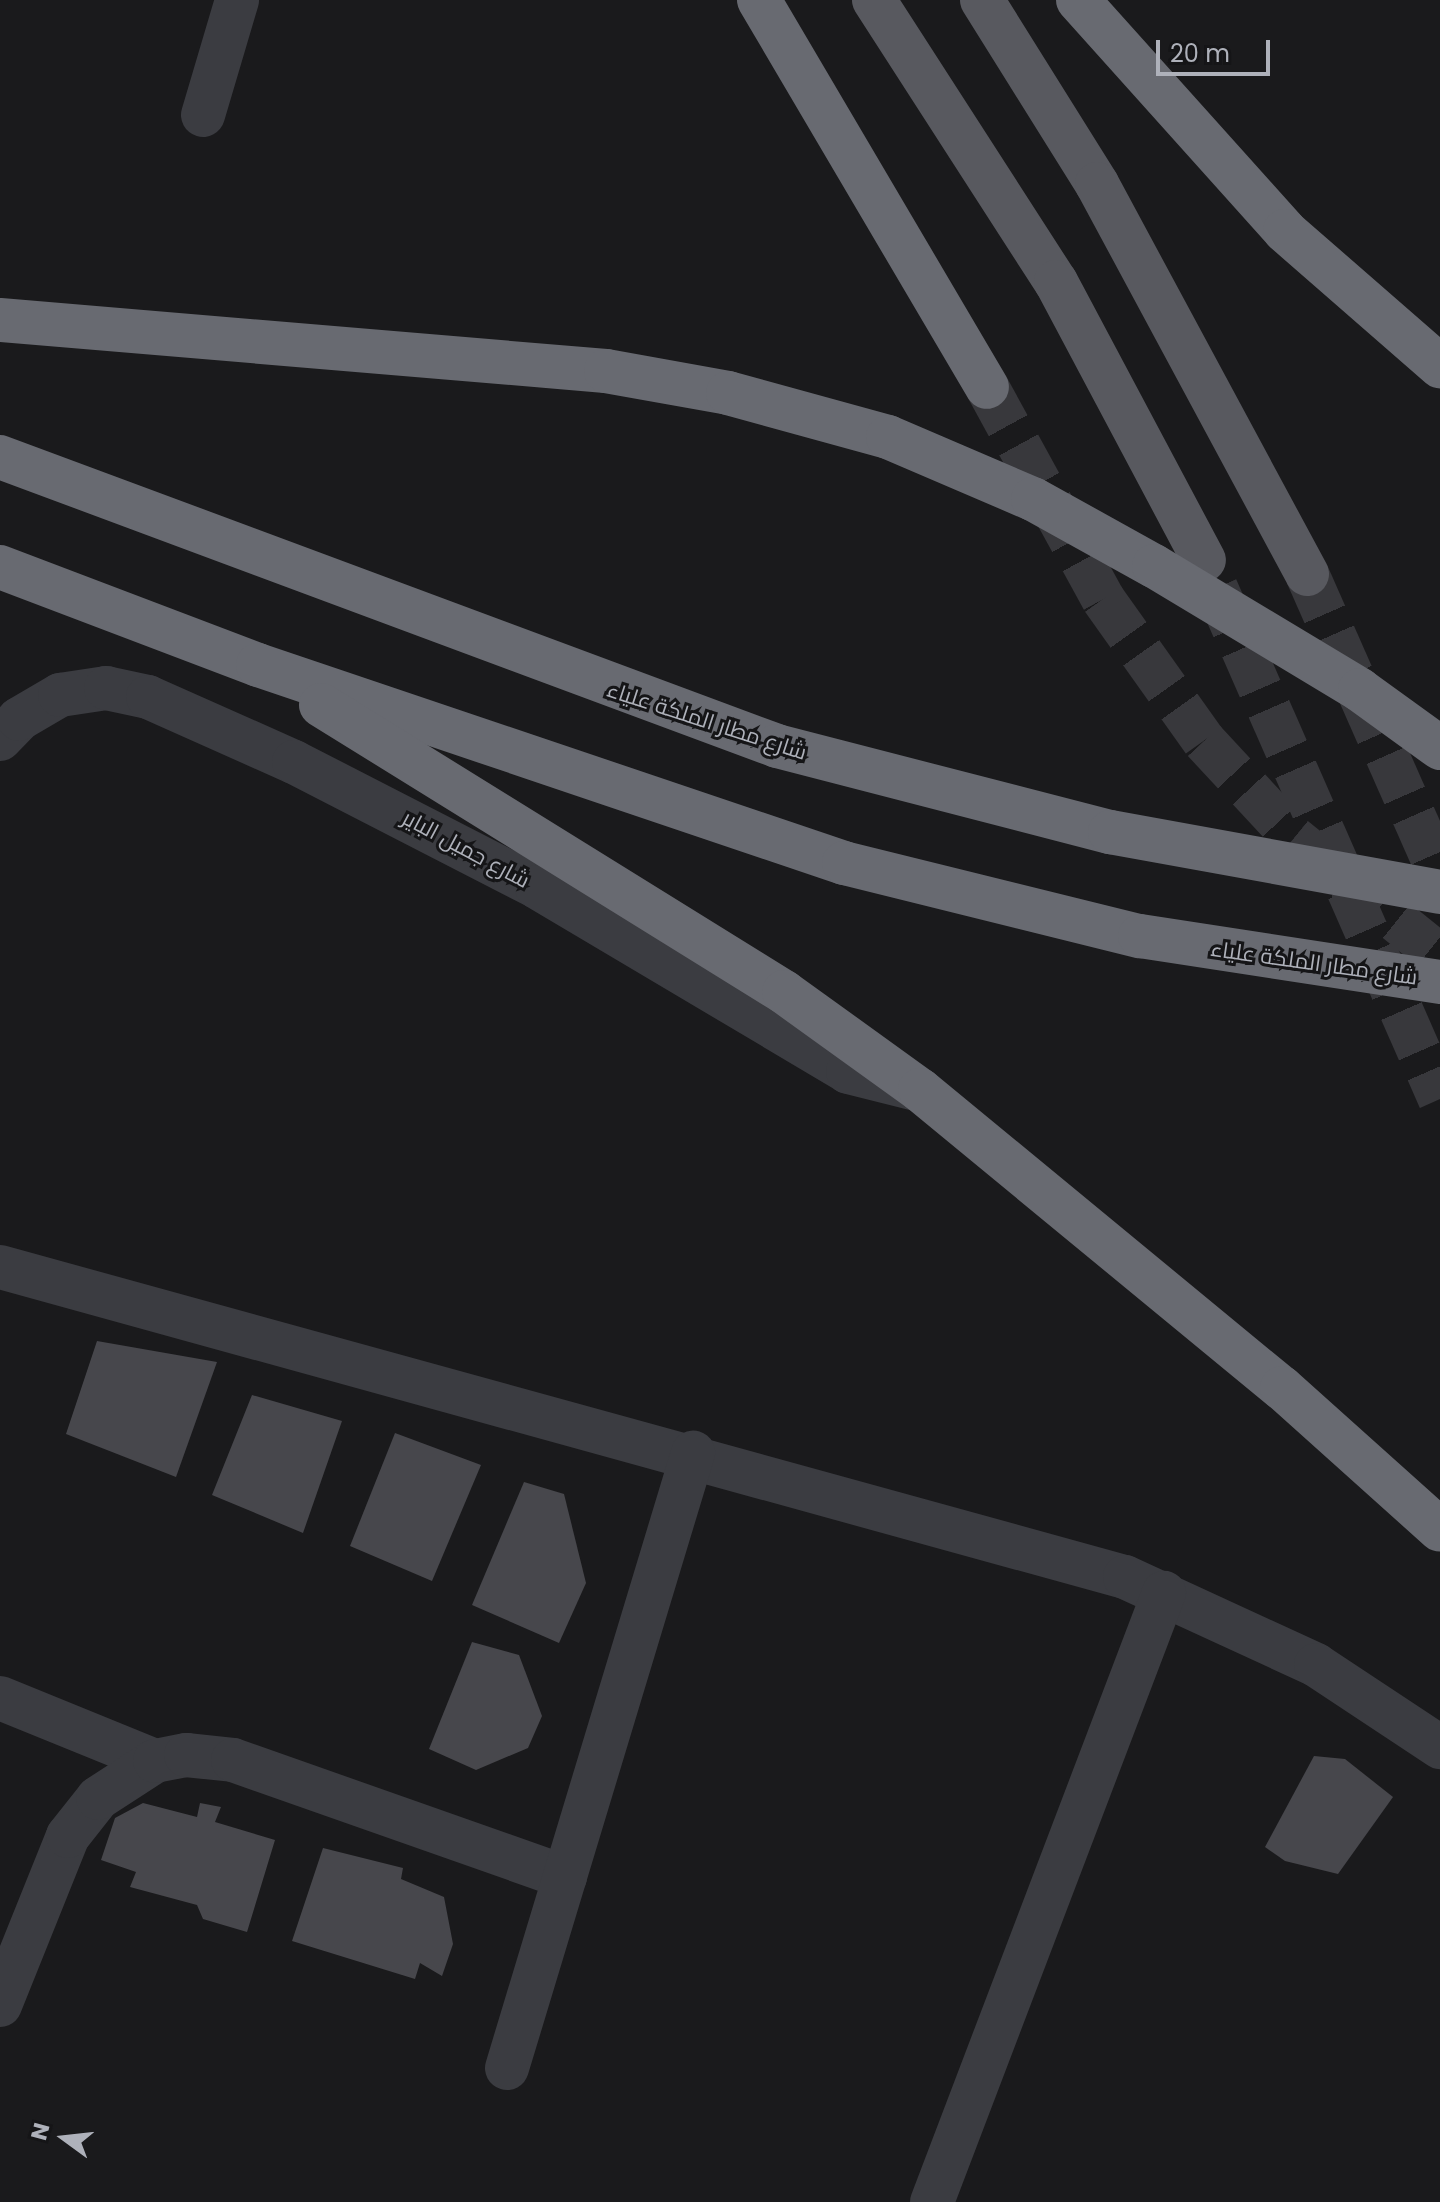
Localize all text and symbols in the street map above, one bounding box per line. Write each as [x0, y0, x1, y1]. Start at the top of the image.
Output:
scale bar [1160, 24, 1274, 74]
text: 20 m [1170, 37, 1230, 70]
street label: شارع مطار الملكة علياء [604, 676, 810, 766]
street label: شارع جميل الباير [398, 804, 534, 894]
street label: شارع مطار الملكة علياء [1209, 935, 1419, 991]
north arrow [24, 2098, 104, 2178]
text: N [23, 2120, 57, 2144]

